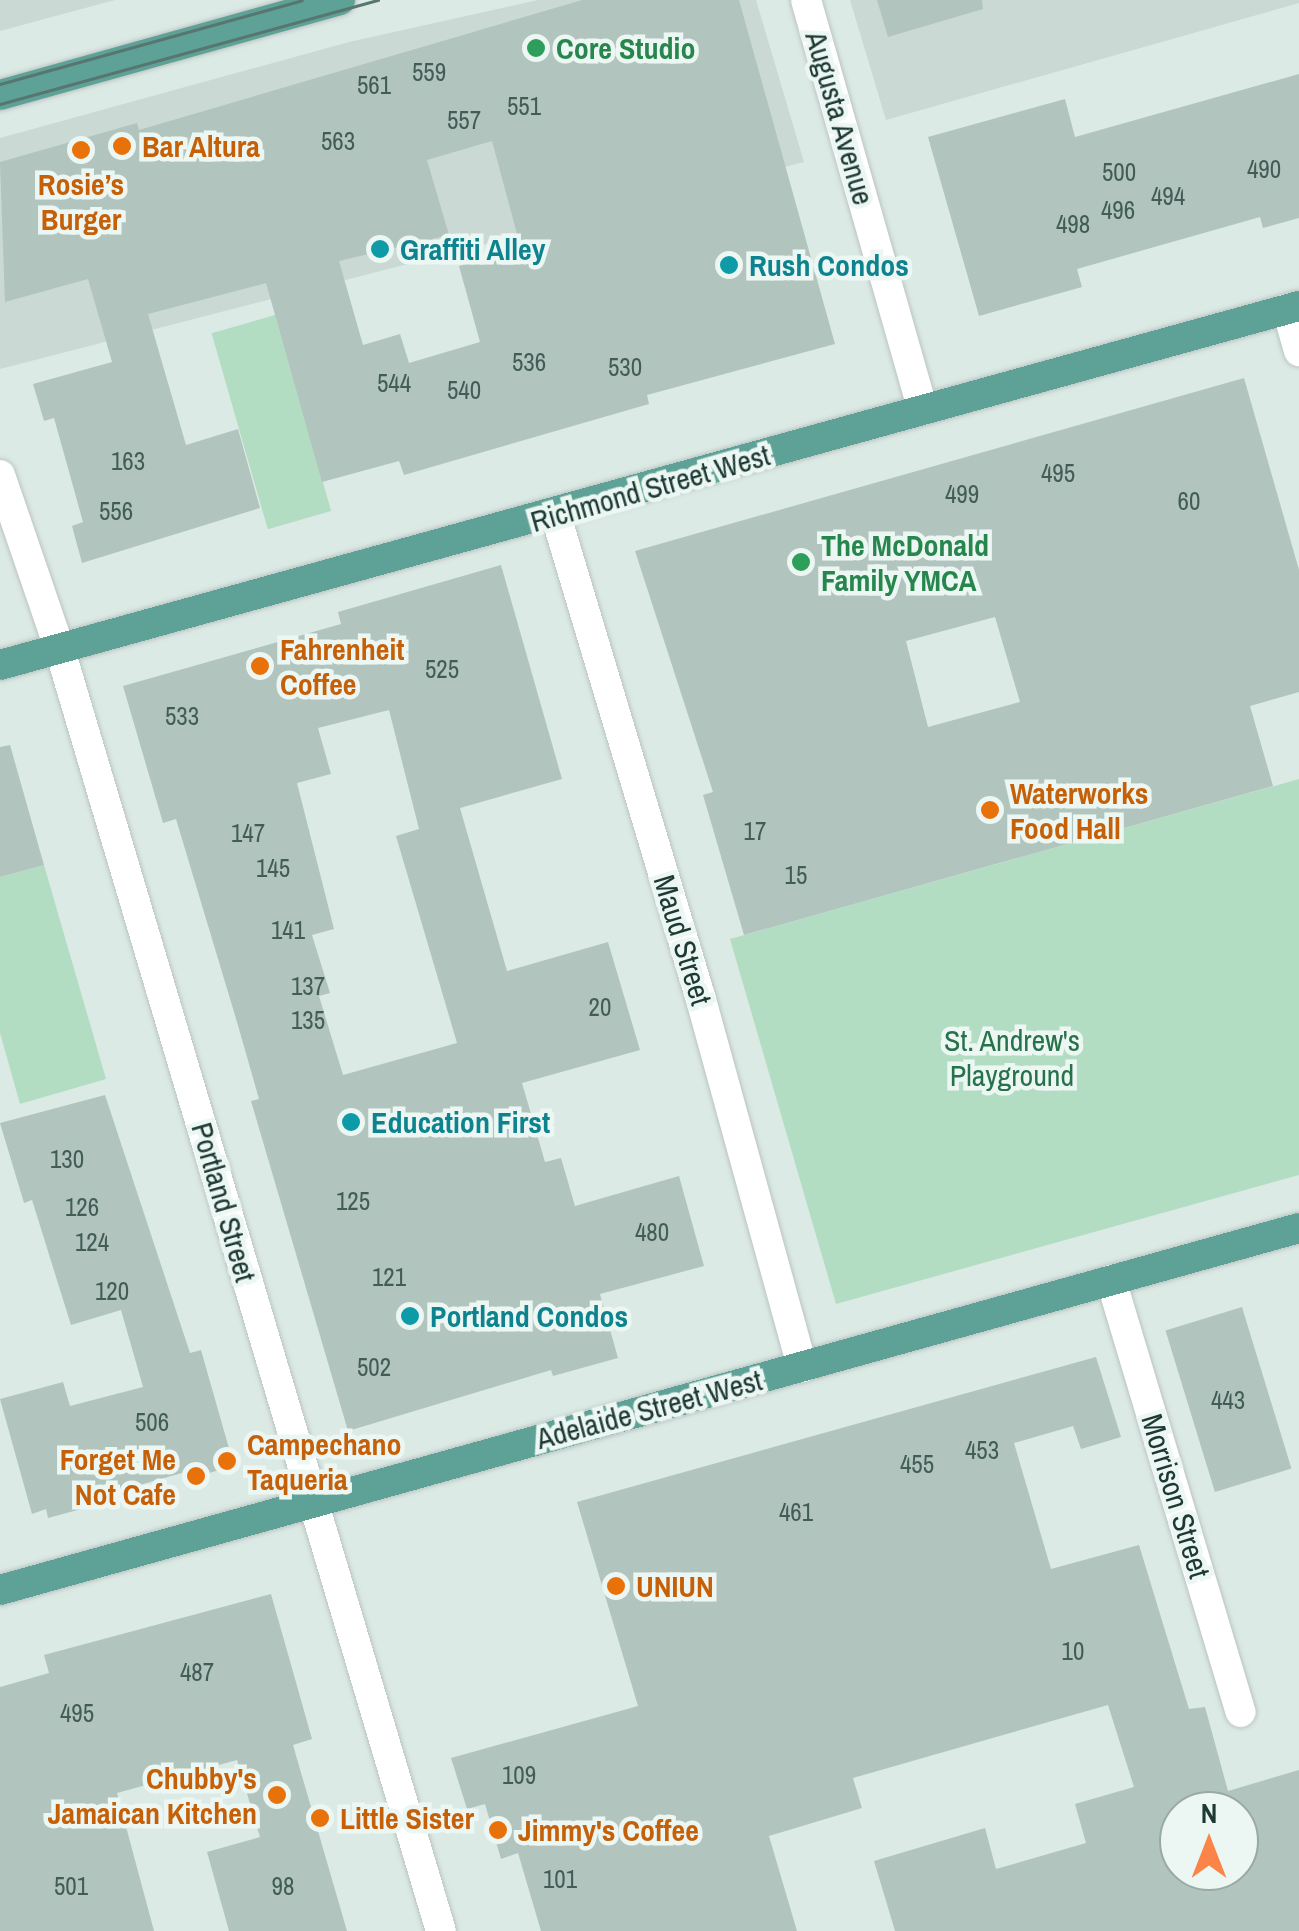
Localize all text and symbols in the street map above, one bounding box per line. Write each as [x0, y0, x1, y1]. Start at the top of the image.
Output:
street label: Augusta Avenue [798, 26, 882, 210]
place label: Core Studio [556, 30, 695, 66]
marker: Core Studio [525, 37, 547, 59]
house number: 559 [412, 57, 446, 87]
house number: 561 [357, 70, 391, 100]
house number: 551 [507, 91, 541, 121]
house number: 557 [447, 105, 481, 135]
house number: 563 [321, 126, 355, 156]
place label: Bar Altura [142, 128, 261, 164]
marker: Bar Altura [111, 135, 133, 157]
marker: Rosie’s Burger [70, 139, 92, 161]
house number: 490 [1247, 154, 1281, 184]
house number: 500 [1102, 157, 1136, 187]
place label: Rosie’s Burger [38, 166, 124, 236]
house number: 494 [1151, 181, 1185, 211]
house number: 496 [1101, 195, 1135, 225]
house number: 498 [1056, 209, 1090, 239]
place label: Graffiti Alley [400, 231, 546, 267]
marker: Graffiti Alley [369, 238, 391, 260]
place label: Rush Condos [749, 247, 909, 283]
marker: Rush Condos [718, 254, 740, 276]
house number: 536 [512, 347, 546, 377]
house number: 530 [608, 352, 642, 382]
house number: 544 [377, 368, 411, 398]
house number: 540 [447, 375, 481, 405]
street label: Richmond Street West [526, 437, 774, 539]
house number: 163 [111, 446, 145, 476]
house number: 495 [1041, 458, 1075, 488]
house number: 499 [945, 479, 979, 509]
house number: 60 [1178, 486, 1200, 516]
house number: 556 [99, 496, 133, 526]
place label: The McDonald Family YMCA [821, 527, 989, 598]
marker: The McDonald Family YMCA [790, 551, 812, 573]
place label: Fahrenheit Coffee [280, 631, 405, 702]
house number: 525 [425, 654, 459, 684]
marker: Fahrenheit Coffee [249, 655, 271, 677]
house number: 533 [165, 701, 199, 731]
place label: Waterworks Food Hall [1010, 775, 1149, 846]
marker: Waterworks Food Hall [979, 799, 1001, 821]
house number: 17 [744, 816, 766, 846]
house number: 147 [231, 818, 265, 848]
house number: 145 [256, 853, 290, 883]
house number: 15 [785, 860, 807, 890]
street label: Maud Street [646, 871, 720, 1009]
house number: 141 [271, 915, 305, 945]
house number: 137 [291, 971, 325, 1001]
house number: 20 [589, 992, 611, 1022]
house number: 135 [291, 1005, 325, 1035]
park label: St. Andrew's Playground [943, 1022, 1081, 1092]
place label: Education First [371, 1104, 550, 1140]
marker: Education First [340, 1111, 362, 1133]
street label: Portland Street [184, 1118, 264, 1286]
house number: 130 [50, 1144, 84, 1174]
house number: 125 [336, 1186, 370, 1216]
house number: 126 [65, 1192, 99, 1222]
house number: 480 [635, 1217, 669, 1247]
house number: 124 [75, 1227, 109, 1257]
house number: 121 [372, 1262, 406, 1292]
house number: 120 [95, 1276, 129, 1306]
place label: Portland Condos [430, 1298, 628, 1334]
marker: Portland Condos [399, 1305, 421, 1327]
house number: 502 [357, 1352, 391, 1382]
street label: Adelaide Street West [532, 1362, 766, 1456]
house number: 443 [1211, 1385, 1245, 1415]
house number: 506 [135, 1407, 169, 1437]
street label: Morrison Street [1134, 1410, 1218, 1582]
place label: Campechano Taqueria [247, 1426, 401, 1496]
house number: 453 [965, 1435, 999, 1465]
place label: Forget Me Not Cafe [60, 1441, 176, 1512]
house number: 455 [900, 1449, 934, 1479]
marker: Campechano Taqueria [216, 1450, 238, 1472]
marker: Forget Me Not Cafe [185, 1465, 207, 1487]
house number: 461 [779, 1497, 813, 1527]
place label: UNIUN [636, 1568, 714, 1604]
marker: UNIUN [605, 1575, 627, 1597]
house number: 10 [1062, 1636, 1084, 1666]
house number: 487 [180, 1657, 214, 1687]
house number: 495 [60, 1698, 94, 1728]
place label: Chubby's Jamaican Kitchen [48, 1760, 257, 1830]
house number: 109 [502, 1760, 536, 1790]
marker: Chubby's Jamaican Kitchen [266, 1784, 288, 1806]
north arrow [1159, 1791, 1259, 1891]
text: N [1201, 1794, 1217, 1832]
place label: Little Sister [340, 1800, 474, 1836]
marker: Little Sister [309, 1807, 331, 1829]
place label: Jimmy's Coffee [518, 1812, 699, 1848]
marker: Jimmy's Coffee [487, 1819, 509, 1841]
house number: 101 [543, 1864, 577, 1894]
house number: 501 [54, 1871, 88, 1901]
house number: 98 [272, 1871, 294, 1901]

